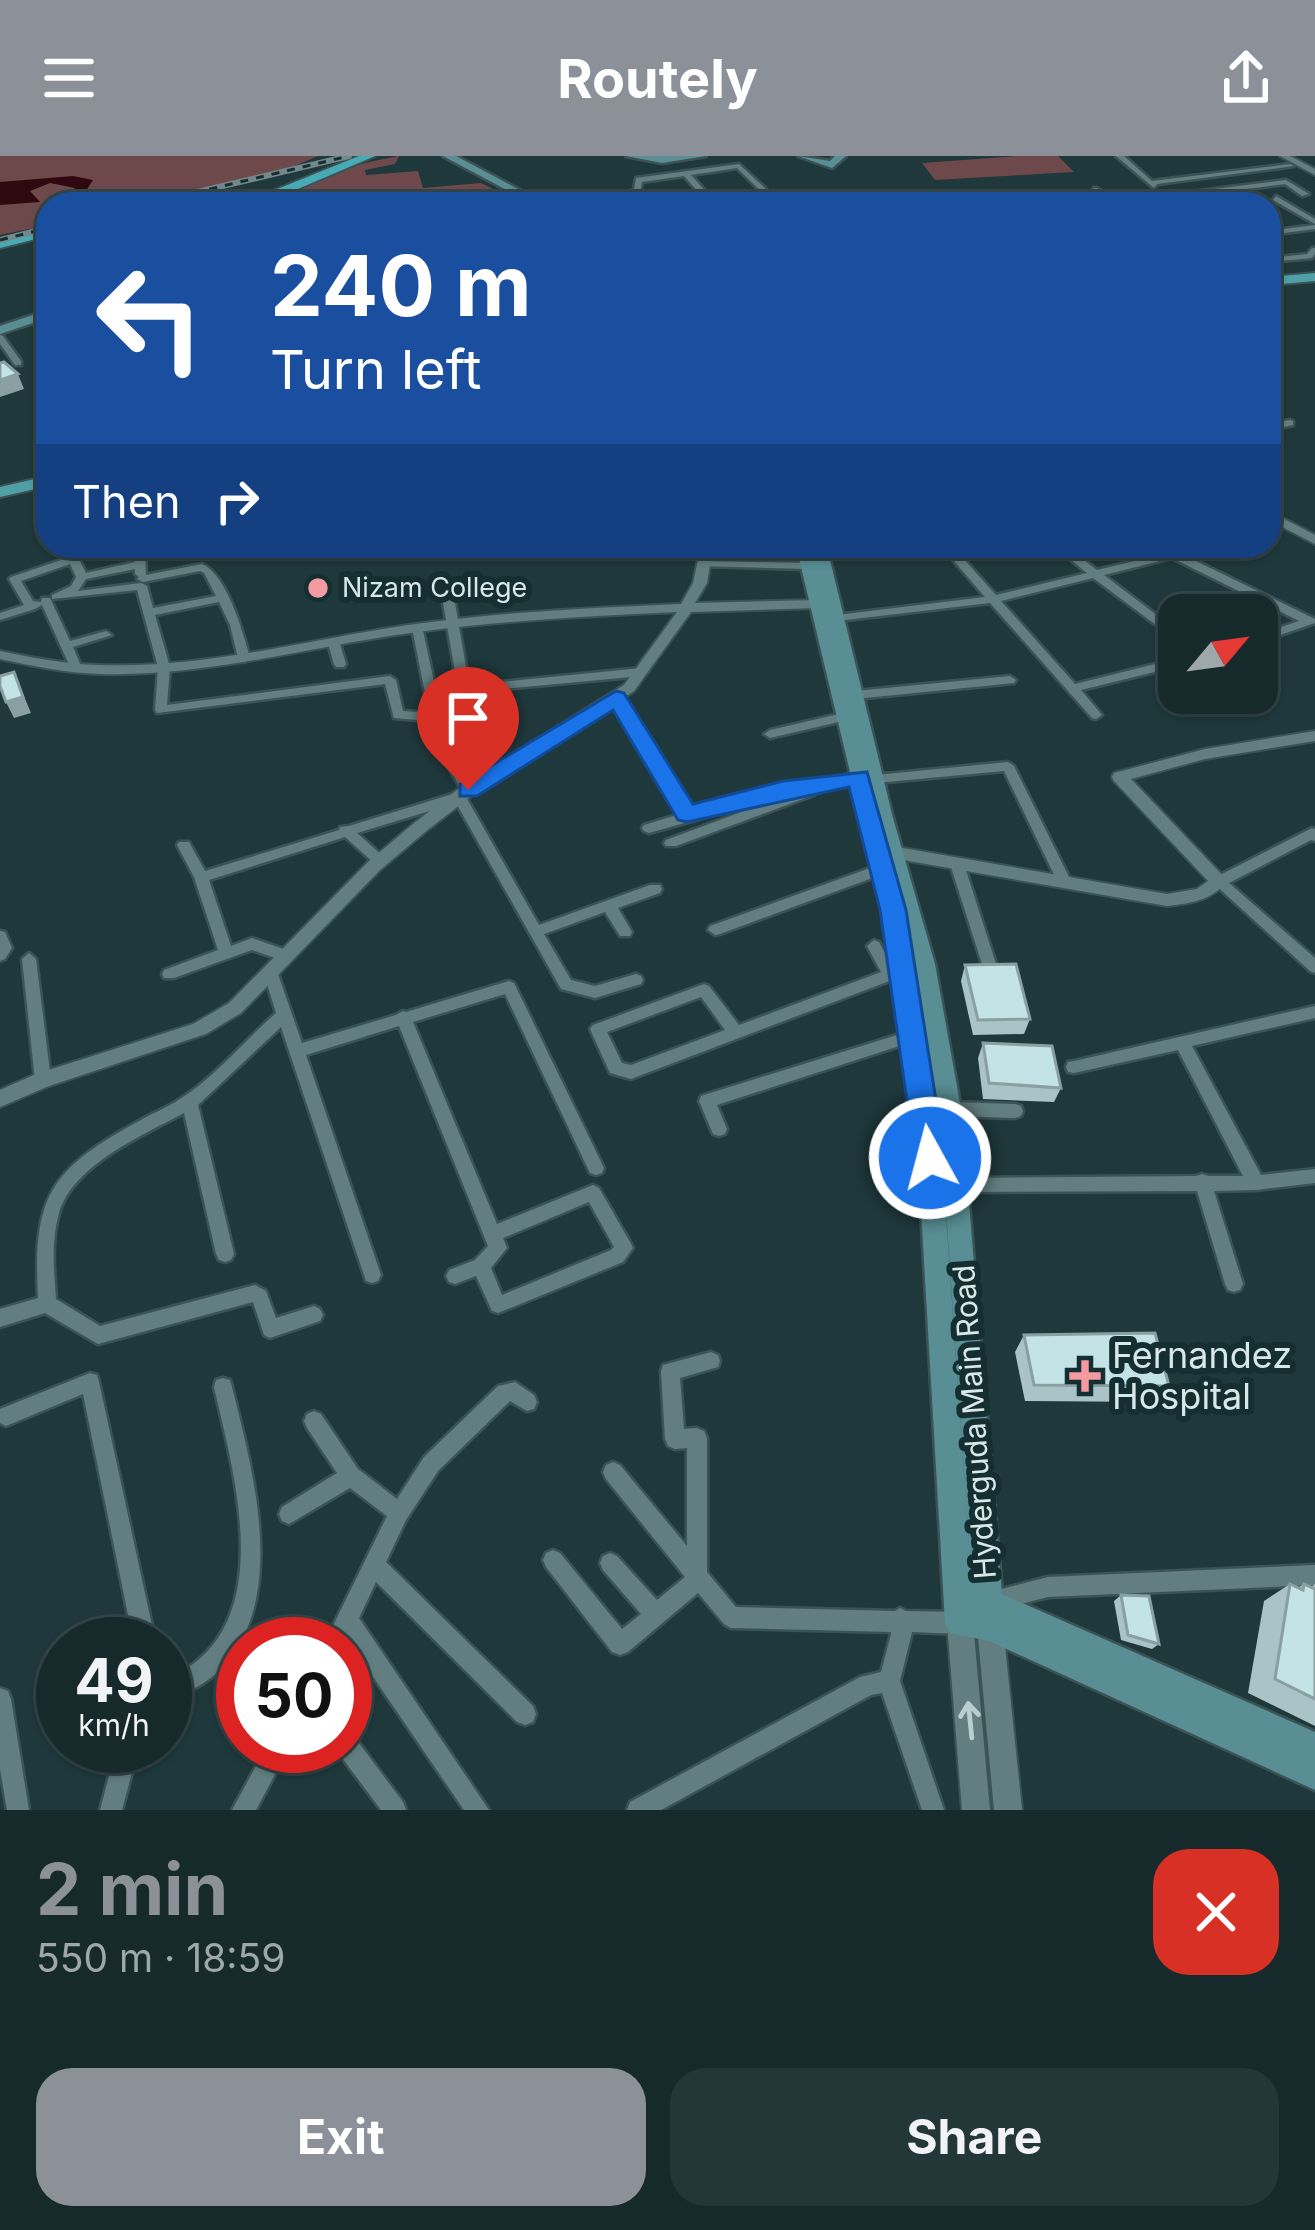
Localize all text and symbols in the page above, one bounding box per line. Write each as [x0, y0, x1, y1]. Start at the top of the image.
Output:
icon: menu [36, 45, 102, 111]
icon: share [1213, 45, 1279, 111]
text: Routely [557, 46, 758, 111]
text: 240 m [270, 235, 532, 336]
icon: left [72, 240, 228, 396]
text: Turn left [270, 337, 481, 402]
icon: right [204, 468, 270, 534]
text: Then [72, 474, 180, 529]
place label: Nizam College [342, 571, 527, 604]
marker: Nizam College [305, 575, 331, 601]
north arrow [1158, 594, 1278, 714]
map controls [1158, 594, 1278, 714]
pin [417, 667, 519, 790]
icon: arrive [435, 685, 501, 751]
position arrow [867, 1095, 993, 1221]
street label: Hyderguda Main Road [945, 1264, 1003, 1580]
place label: Fernandez Hospital [1112, 1333, 1292, 1418]
marker: Fernandez Hospital [1069, 1360, 1101, 1392]
speed limit sign: 50 [216, 1617, 372, 1773]
text: 49 [74, 1644, 154, 1716]
one-way arrow [958, 1701, 981, 1740]
text: km/h [78, 1707, 150, 1743]
text: 2 min [36, 1845, 228, 1932]
button: close [1153, 1849, 1279, 1975]
text: 550 m · 18:59 [36, 1934, 285, 1981]
button: Exit [36, 2068, 646, 2206]
button: Share [670, 2068, 1279, 2206]

